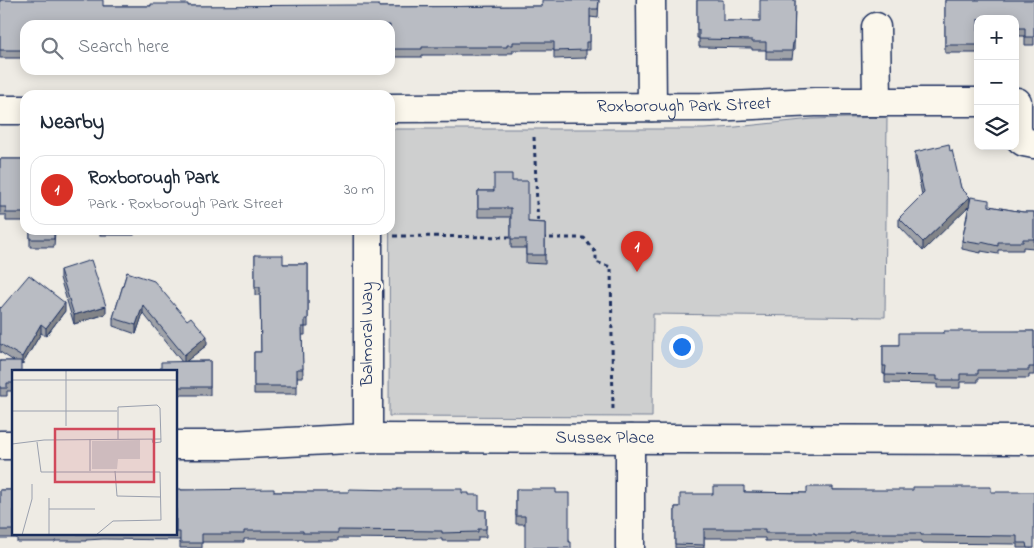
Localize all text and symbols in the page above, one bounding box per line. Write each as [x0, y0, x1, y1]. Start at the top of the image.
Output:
map controls [974, 15, 1019, 150]
button: + [974, 15, 1019, 60]
search box [20, 20, 395, 75]
icon: search [38, 34, 66, 62]
text: Search here [78, 34, 169, 61]
button: − [974, 60, 1019, 105]
street label: Roxborough Park Street [597, 91, 772, 121]
button: layers [974, 105, 1019, 150]
text: Nearby [40, 108, 104, 138]
text: Roxborough Park [88, 165, 219, 192]
text: 1 [54, 178, 60, 202]
text: 30 m [344, 178, 374, 202]
text: Park · Roxborough Park Street [88, 192, 283, 216]
pin: 1 [621, 231, 653, 272]
street label: Balmoral Way [355, 282, 381, 387]
your location [669, 334, 695, 360]
inset map [12, 370, 178, 536]
street label: Sussex Place [555, 426, 655, 452]

